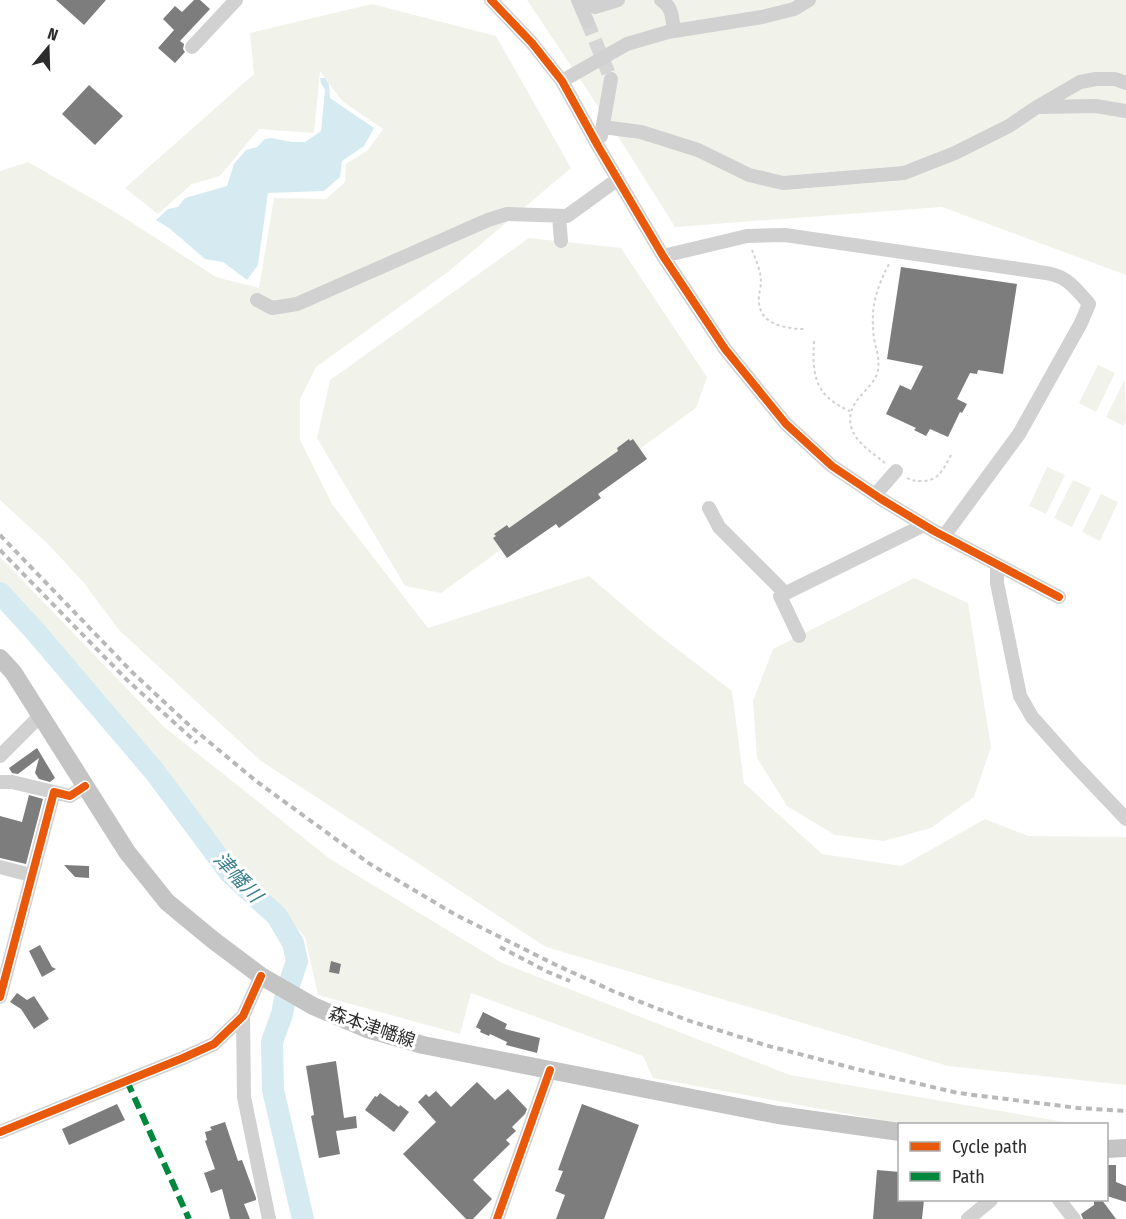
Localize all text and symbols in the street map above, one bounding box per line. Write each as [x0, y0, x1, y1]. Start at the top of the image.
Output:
north arrow [18, 18, 78, 78]
text: N [45, 24, 60, 45]
water label: 津幡川 [209, 847, 269, 909]
street label: 森本津幡線 [326, 1002, 418, 1052]
legend [898, 1123, 1108, 1201]
text: Cycle path [952, 1136, 1027, 1158]
text: Path [952, 1166, 985, 1188]

